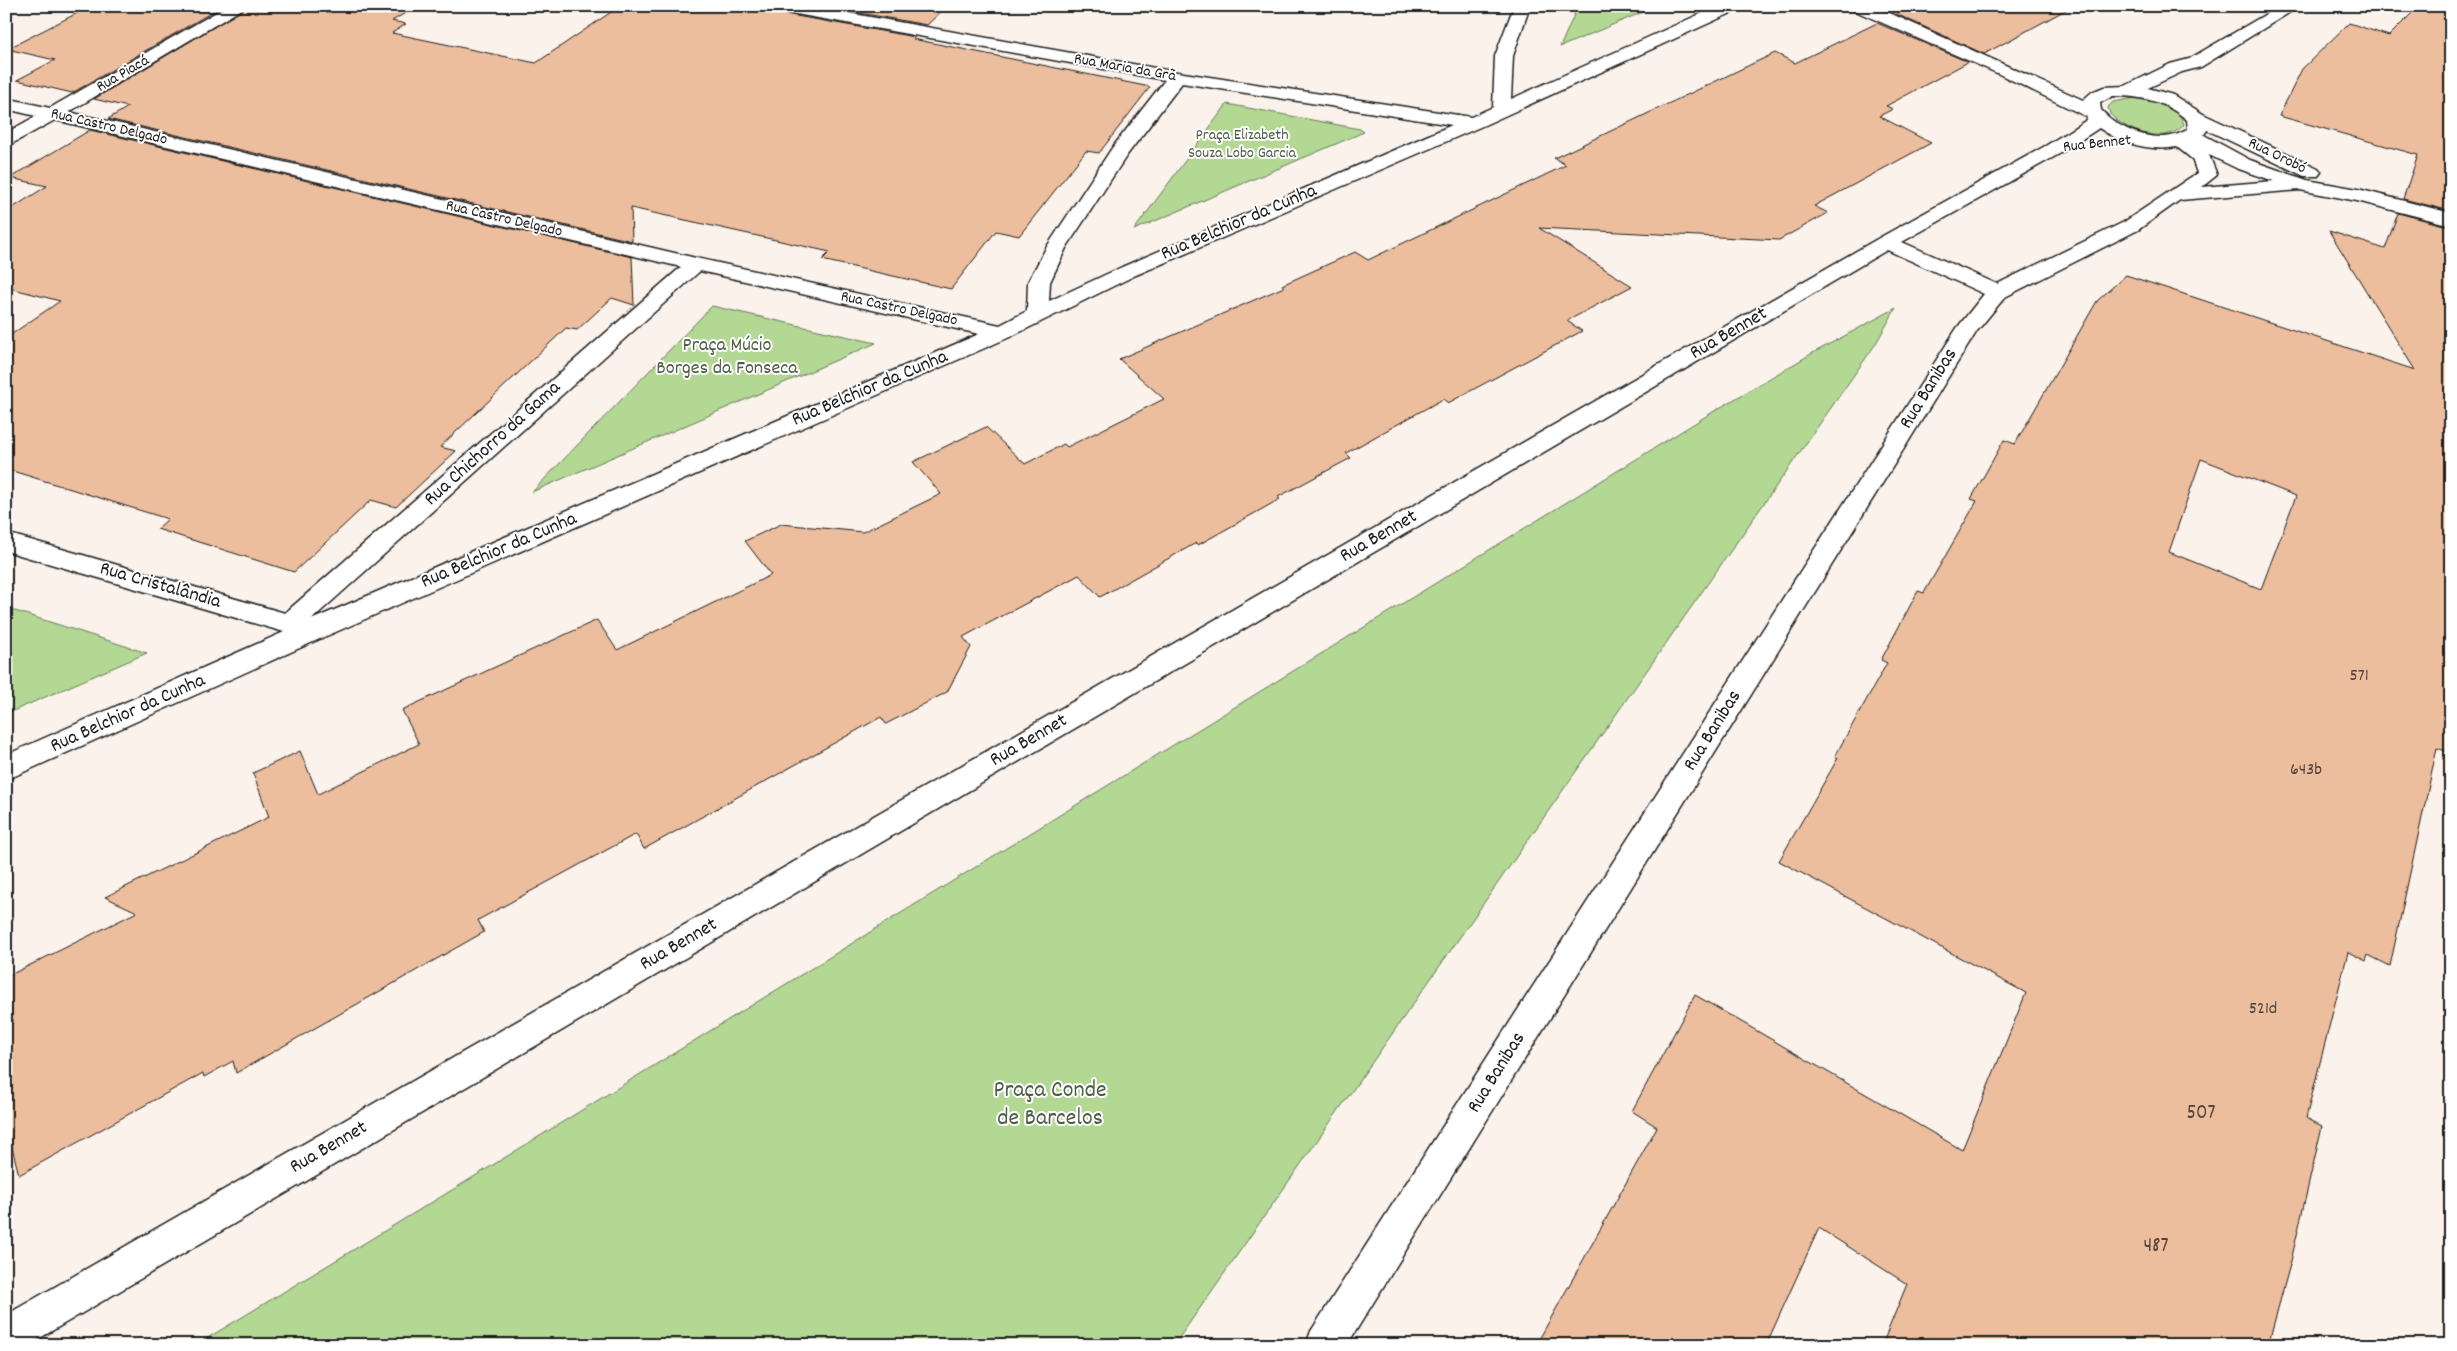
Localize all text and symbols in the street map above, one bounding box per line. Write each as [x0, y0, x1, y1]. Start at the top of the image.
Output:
street label: Rua Maria da Grã [1072, 48, 1178, 88]
street label: Rua Piacá [92, 50, 154, 98]
street label: Rua Castro Delgado [48, 102, 170, 152]
park label: Praça Elizabeth Souza Lobo Garcia [1188, 124, 1297, 165]
street label: Rua Bennet [2062, 129, 2132, 159]
street label: Rua Orobó [2244, 132, 2310, 180]
street label: Rua Belchior da Cunha [1157, 177, 1322, 268]
street label: Rua Castro Delgado [443, 194, 565, 244]
street label: Rua Castro Delgado [838, 285, 960, 333]
street label: Rua Bennet [1685, 301, 1773, 367]
park label: Praça Múcio Borges da Fonseca [656, 332, 798, 383]
street label: Rua Belchior da Cunha [788, 343, 953, 434]
street label: Rua Banibas [1893, 343, 1965, 435]
street label: Rua Chichorro da Gama [418, 375, 568, 513]
street label: Rua Bennet [1335, 504, 1423, 570]
street label: Rua Belchior da Cunha [417, 505, 582, 596]
street label: Rua Cristalândia [96, 555, 224, 617]
house number: 571 [2349, 664, 2369, 689]
street label: Rua Belchior da Cunha [46, 667, 210, 761]
street label: Rua Banibas [1677, 685, 1749, 777]
street label: Rua Bennet [985, 708, 1073, 774]
house number: 643b [2290, 758, 2322, 783]
street label: Rua Bennet [635, 912, 723, 978]
house number: 521d [2249, 997, 2277, 1022]
street label: Rua Banibas [1461, 1027, 1533, 1119]
park label: Praça Conde de Barcelos [994, 1074, 1106, 1136]
house number: 507 [2186, 1099, 2216, 1129]
street label: Rua Bennet [285, 1115, 373, 1181]
house number: 487 [2143, 1232, 2169, 1262]

